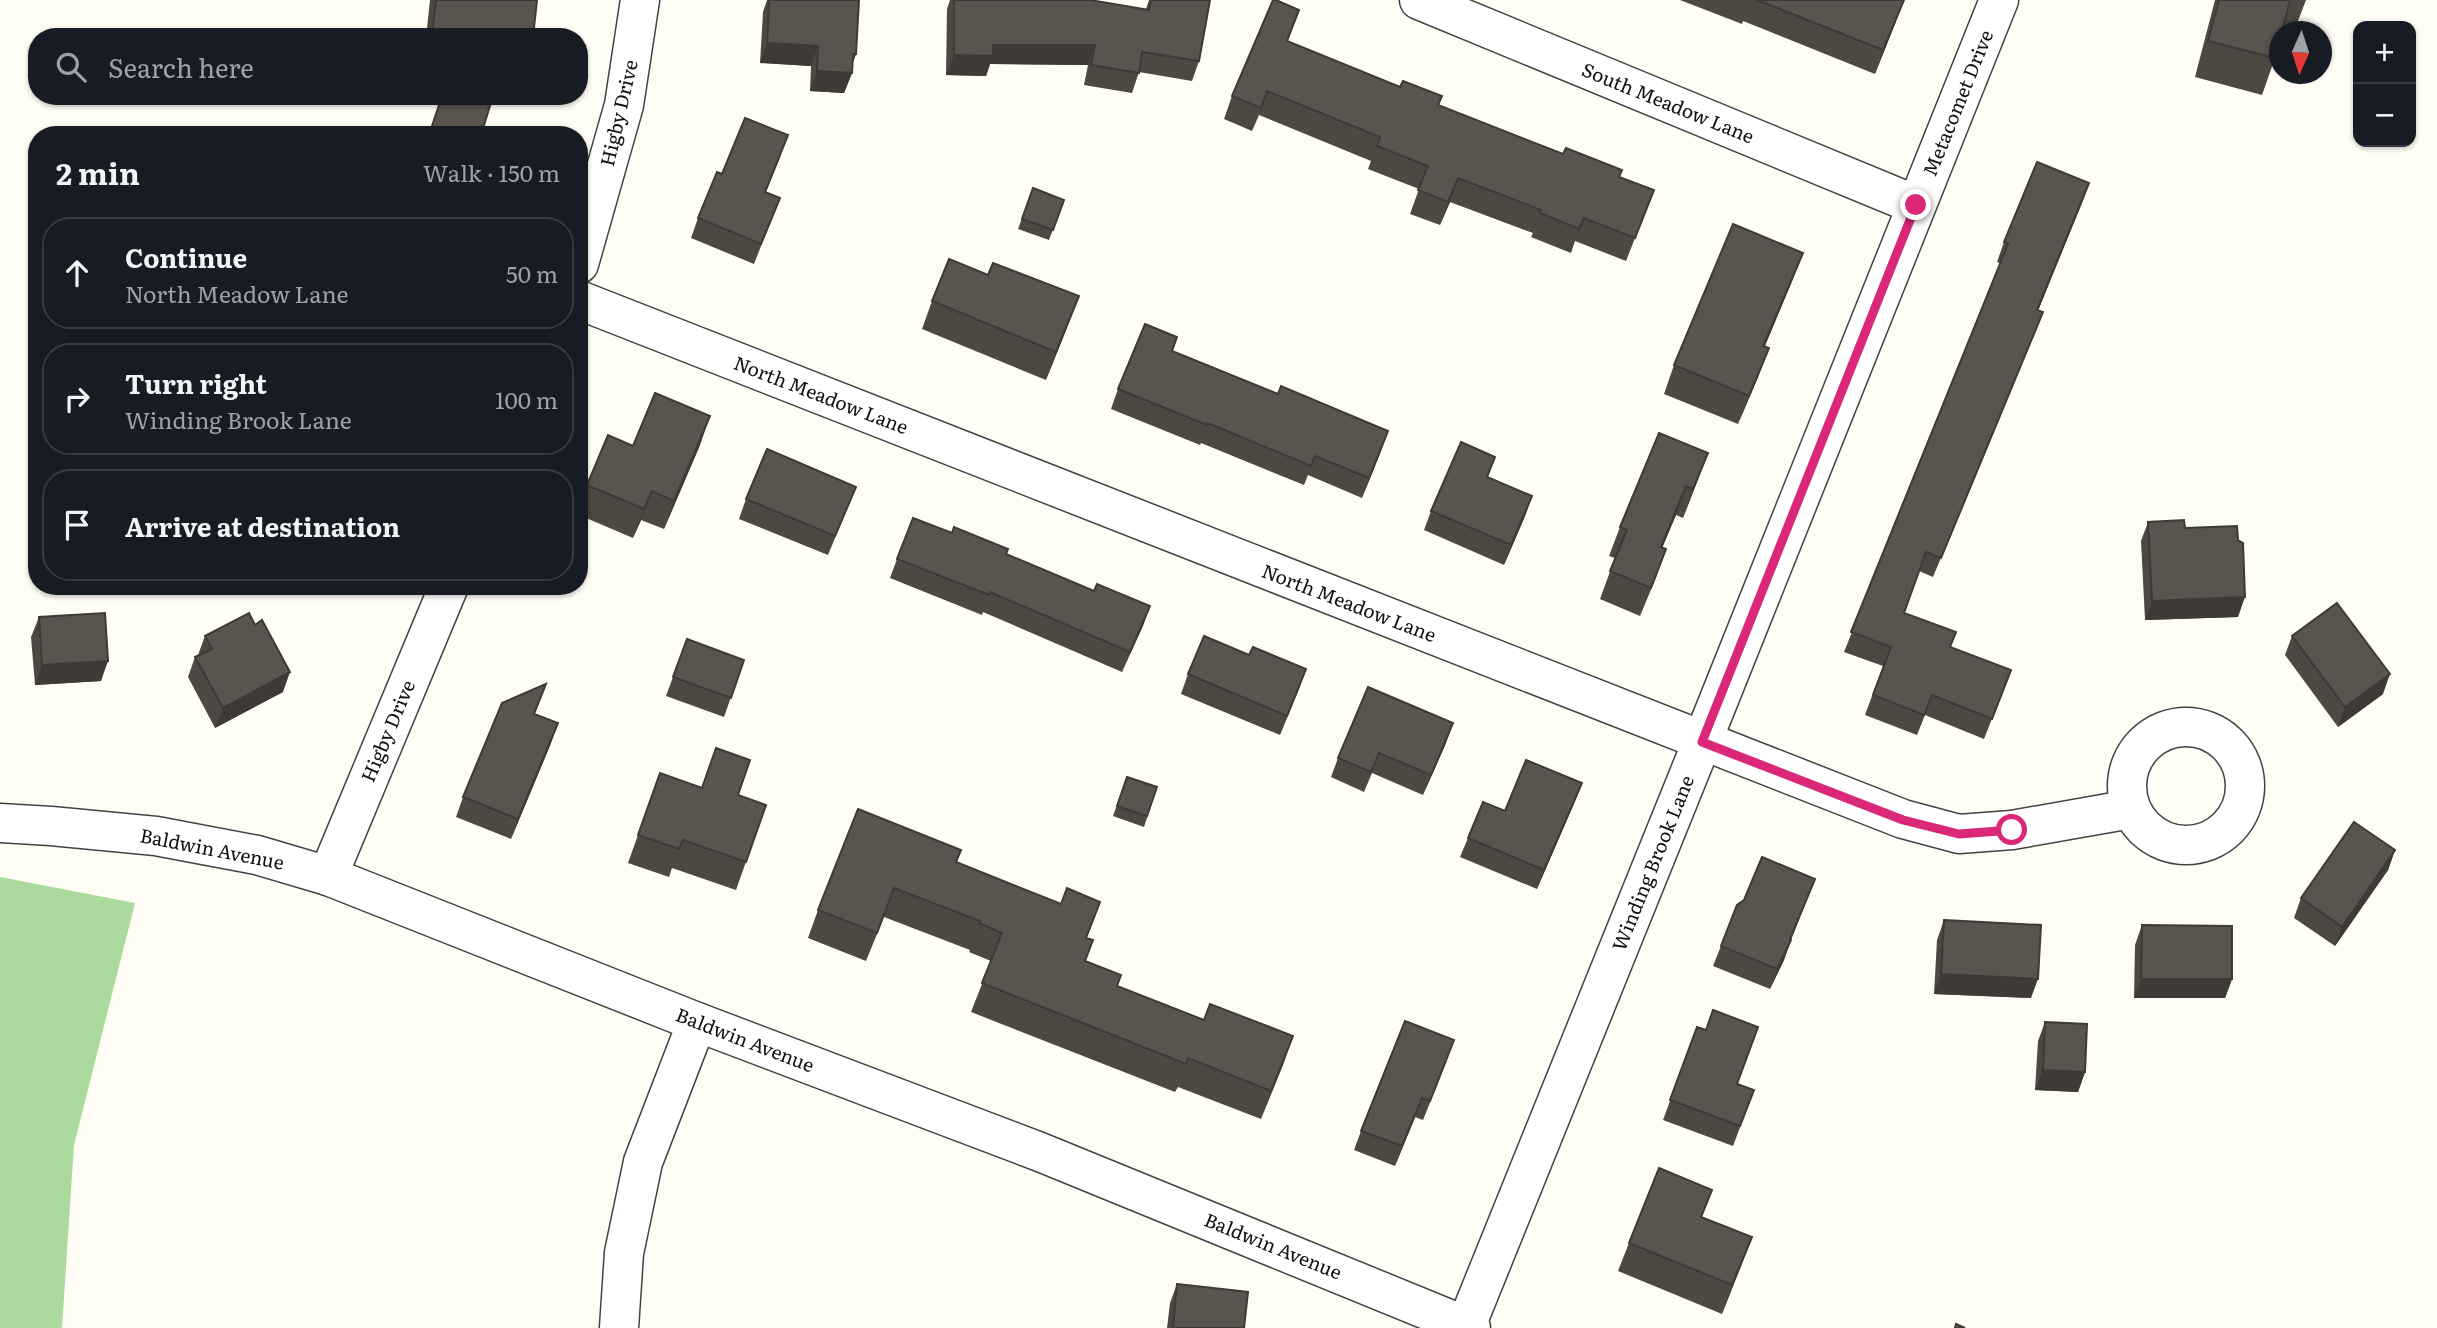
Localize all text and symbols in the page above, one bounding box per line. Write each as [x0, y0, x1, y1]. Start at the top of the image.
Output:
north arrow [2269, 21, 2332, 84]
map controls [2353, 21, 2416, 147]
button: + [2353, 21, 2416, 84]
street label: Metacomet Drive [1915, 25, 1999, 180]
search box [28, 28, 588, 105]
text: Search here [108, 47, 254, 86]
icon: search [52, 48, 90, 86]
street label: South Meadow Lane [1578, 55, 1759, 149]
street label: Higby Drive [592, 57, 644, 169]
button: − [2353, 84, 2416, 147]
text: 2 min [56, 150, 140, 194]
text: Walk · 150 m [423, 155, 560, 189]
route end [1900, 189, 1931, 220]
text: Continue [125, 237, 247, 276]
icon: ahead [58, 254, 96, 292]
text: 50 m [506, 256, 558, 290]
text: North Meadow Lane [125, 276, 348, 310]
street label: North Meadow Lane [730, 348, 913, 440]
text: Turn right [125, 363, 267, 402]
icon: right [58, 380, 96, 418]
text: 100 m [495, 382, 558, 416]
text: Winding Brook Lane [125, 402, 352, 436]
icon: arrive [58, 506, 96, 544]
text: Arrive at destination [125, 506, 400, 545]
street label: North Meadow Lane [1258, 556, 1441, 648]
street label: Higby Drive [353, 675, 421, 786]
street label: Winding Brook Lane [1604, 770, 1700, 955]
route start [1996, 814, 2027, 845]
street label: Baldwin Avenue [138, 820, 287, 876]
street label: Baldwin Avenue [672, 1000, 819, 1078]
street label: Baldwin Avenue [1200, 1205, 1346, 1285]

